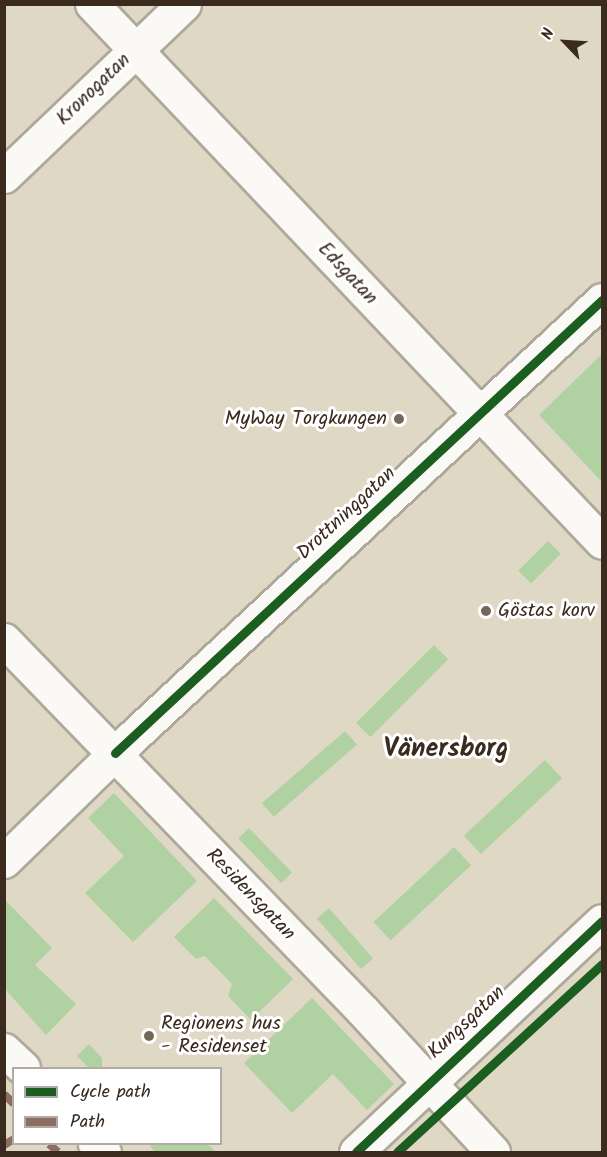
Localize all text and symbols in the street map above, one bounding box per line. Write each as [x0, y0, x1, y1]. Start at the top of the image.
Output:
north arrow [535, 12, 595, 72]
text: N [535, 24, 562, 44]
street label: Kronogatan [52, 49, 136, 131]
street label: Edsgatan [312, 238, 382, 310]
place label: MyWay Torgkungen [225, 407, 387, 431]
marker: MyWay Torgkungen [392, 412, 406, 426]
street label: Drottninggatan [293, 462, 401, 566]
place label: Göstas korv [498, 599, 595, 623]
marker: Göstas korv [479, 604, 493, 618]
district label: Vänersborg [384, 734, 508, 766]
street label: Residensgatan [200, 844, 300, 946]
street label: Kungsgatan [423, 981, 511, 1065]
place label: Regionens hus - Residenset [161, 1012, 281, 1059]
marker: Regionens hus - Residenset [142, 1029, 156, 1043]
legend [12, 1067, 222, 1145]
text: Cycle path [70, 1078, 151, 1107]
text: Path [70, 1108, 105, 1137]

